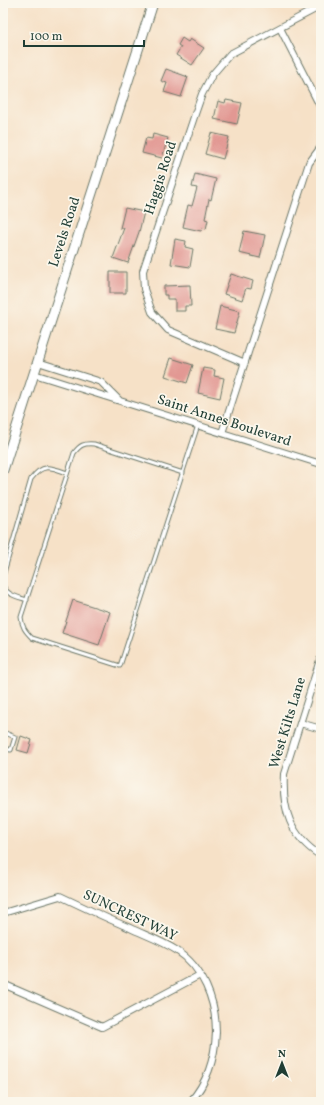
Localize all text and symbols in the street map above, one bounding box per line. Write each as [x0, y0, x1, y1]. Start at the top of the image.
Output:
scale bar [24, 22, 144, 48]
text: 100 m [30, 29, 63, 45]
street label: Haggis Road [140, 139, 182, 217]
street label: Levels Road [45, 194, 85, 270]
street label: Saint Annes Boulevard [155, 390, 294, 452]
street label: West Kilts Lane [265, 675, 311, 771]
street label: SUNCREST WAY [80, 886, 180, 946]
north arrow [262, 1043, 302, 1083]
text: N [278, 1047, 286, 1062]

